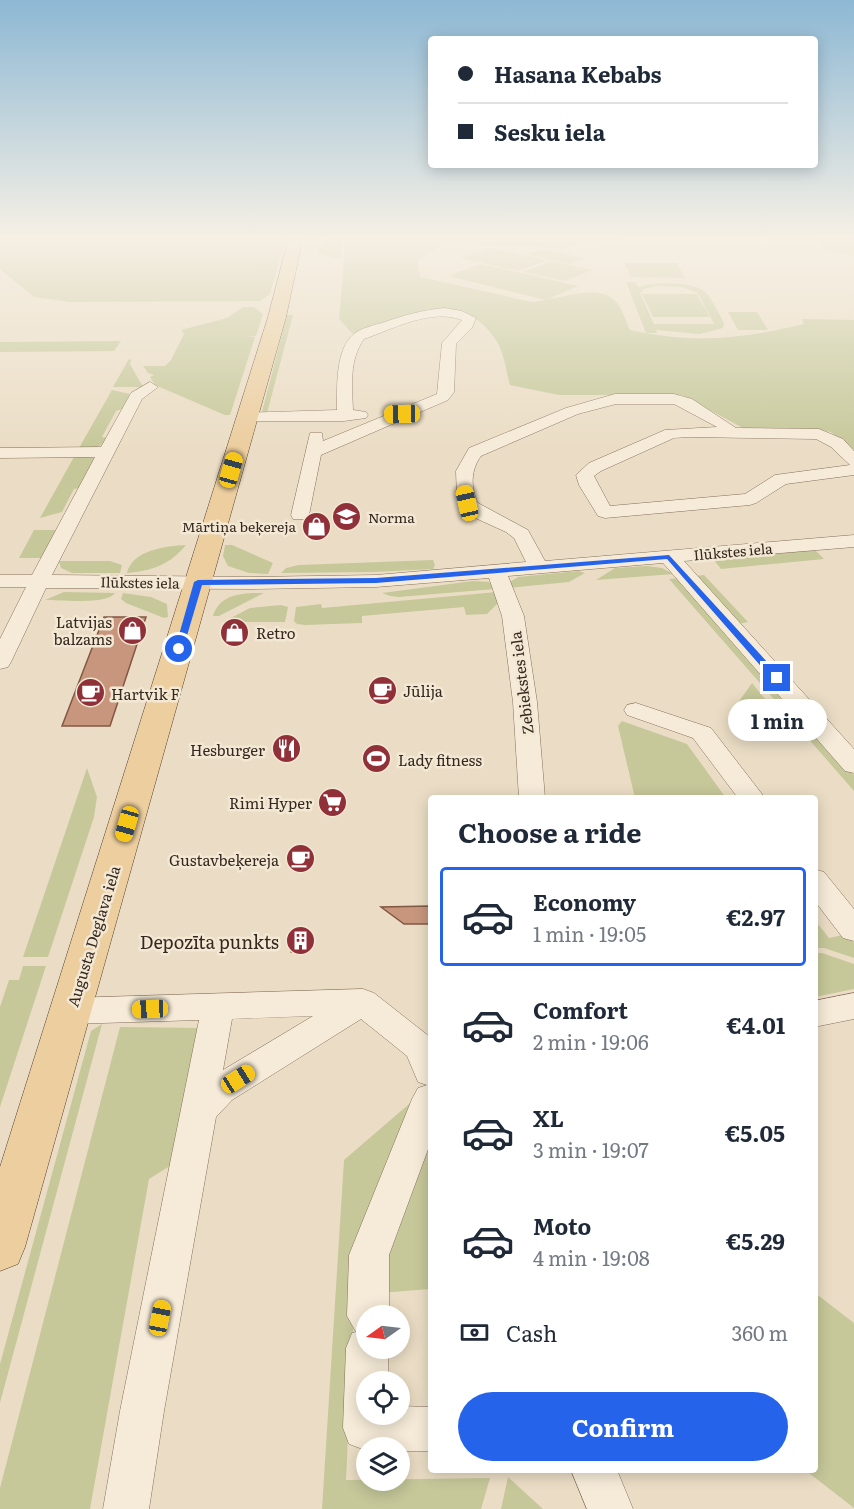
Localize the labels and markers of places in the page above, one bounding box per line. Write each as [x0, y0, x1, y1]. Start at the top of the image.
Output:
school or university icon: Norma [331, 501, 363, 533]
place label: Norma [368, 507, 415, 527]
shop icon: Mārtiņa beķereja [301, 510, 333, 542]
place label: Mārtiņa beķereja [182, 516, 296, 536]
place label: Latvijas balzams [53, 610, 112, 650]
shop icon: Latvijas balzams [117, 614, 149, 646]
shop icon: Retro [219, 616, 251, 648]
place label: Retro [256, 621, 296, 644]
cafe icon: Jūlija [366, 674, 398, 706]
cafe icon: Hartvik F [74, 677, 106, 709]
place label: Jūlija [403, 679, 444, 702]
place label: Hartvik F [111, 682, 180, 705]
restaurant icon: Hesburger [270, 733, 302, 765]
place label: Hesburger [190, 738, 265, 761]
sports icon: Lady fitness [361, 743, 393, 775]
place label: Lady fitness [398, 748, 482, 771]
supermarket icon: Rimi Hyper [317, 786, 349, 818]
place label: Rimi Hyper [229, 791, 312, 814]
cafe icon: Gustavbeķereja [284, 843, 316, 875]
place label: Gustavbeķereja [169, 848, 280, 871]
building icon: Depozīta punkts [284, 925, 316, 957]
place label: Depozīta punkts [140, 928, 279, 955]

